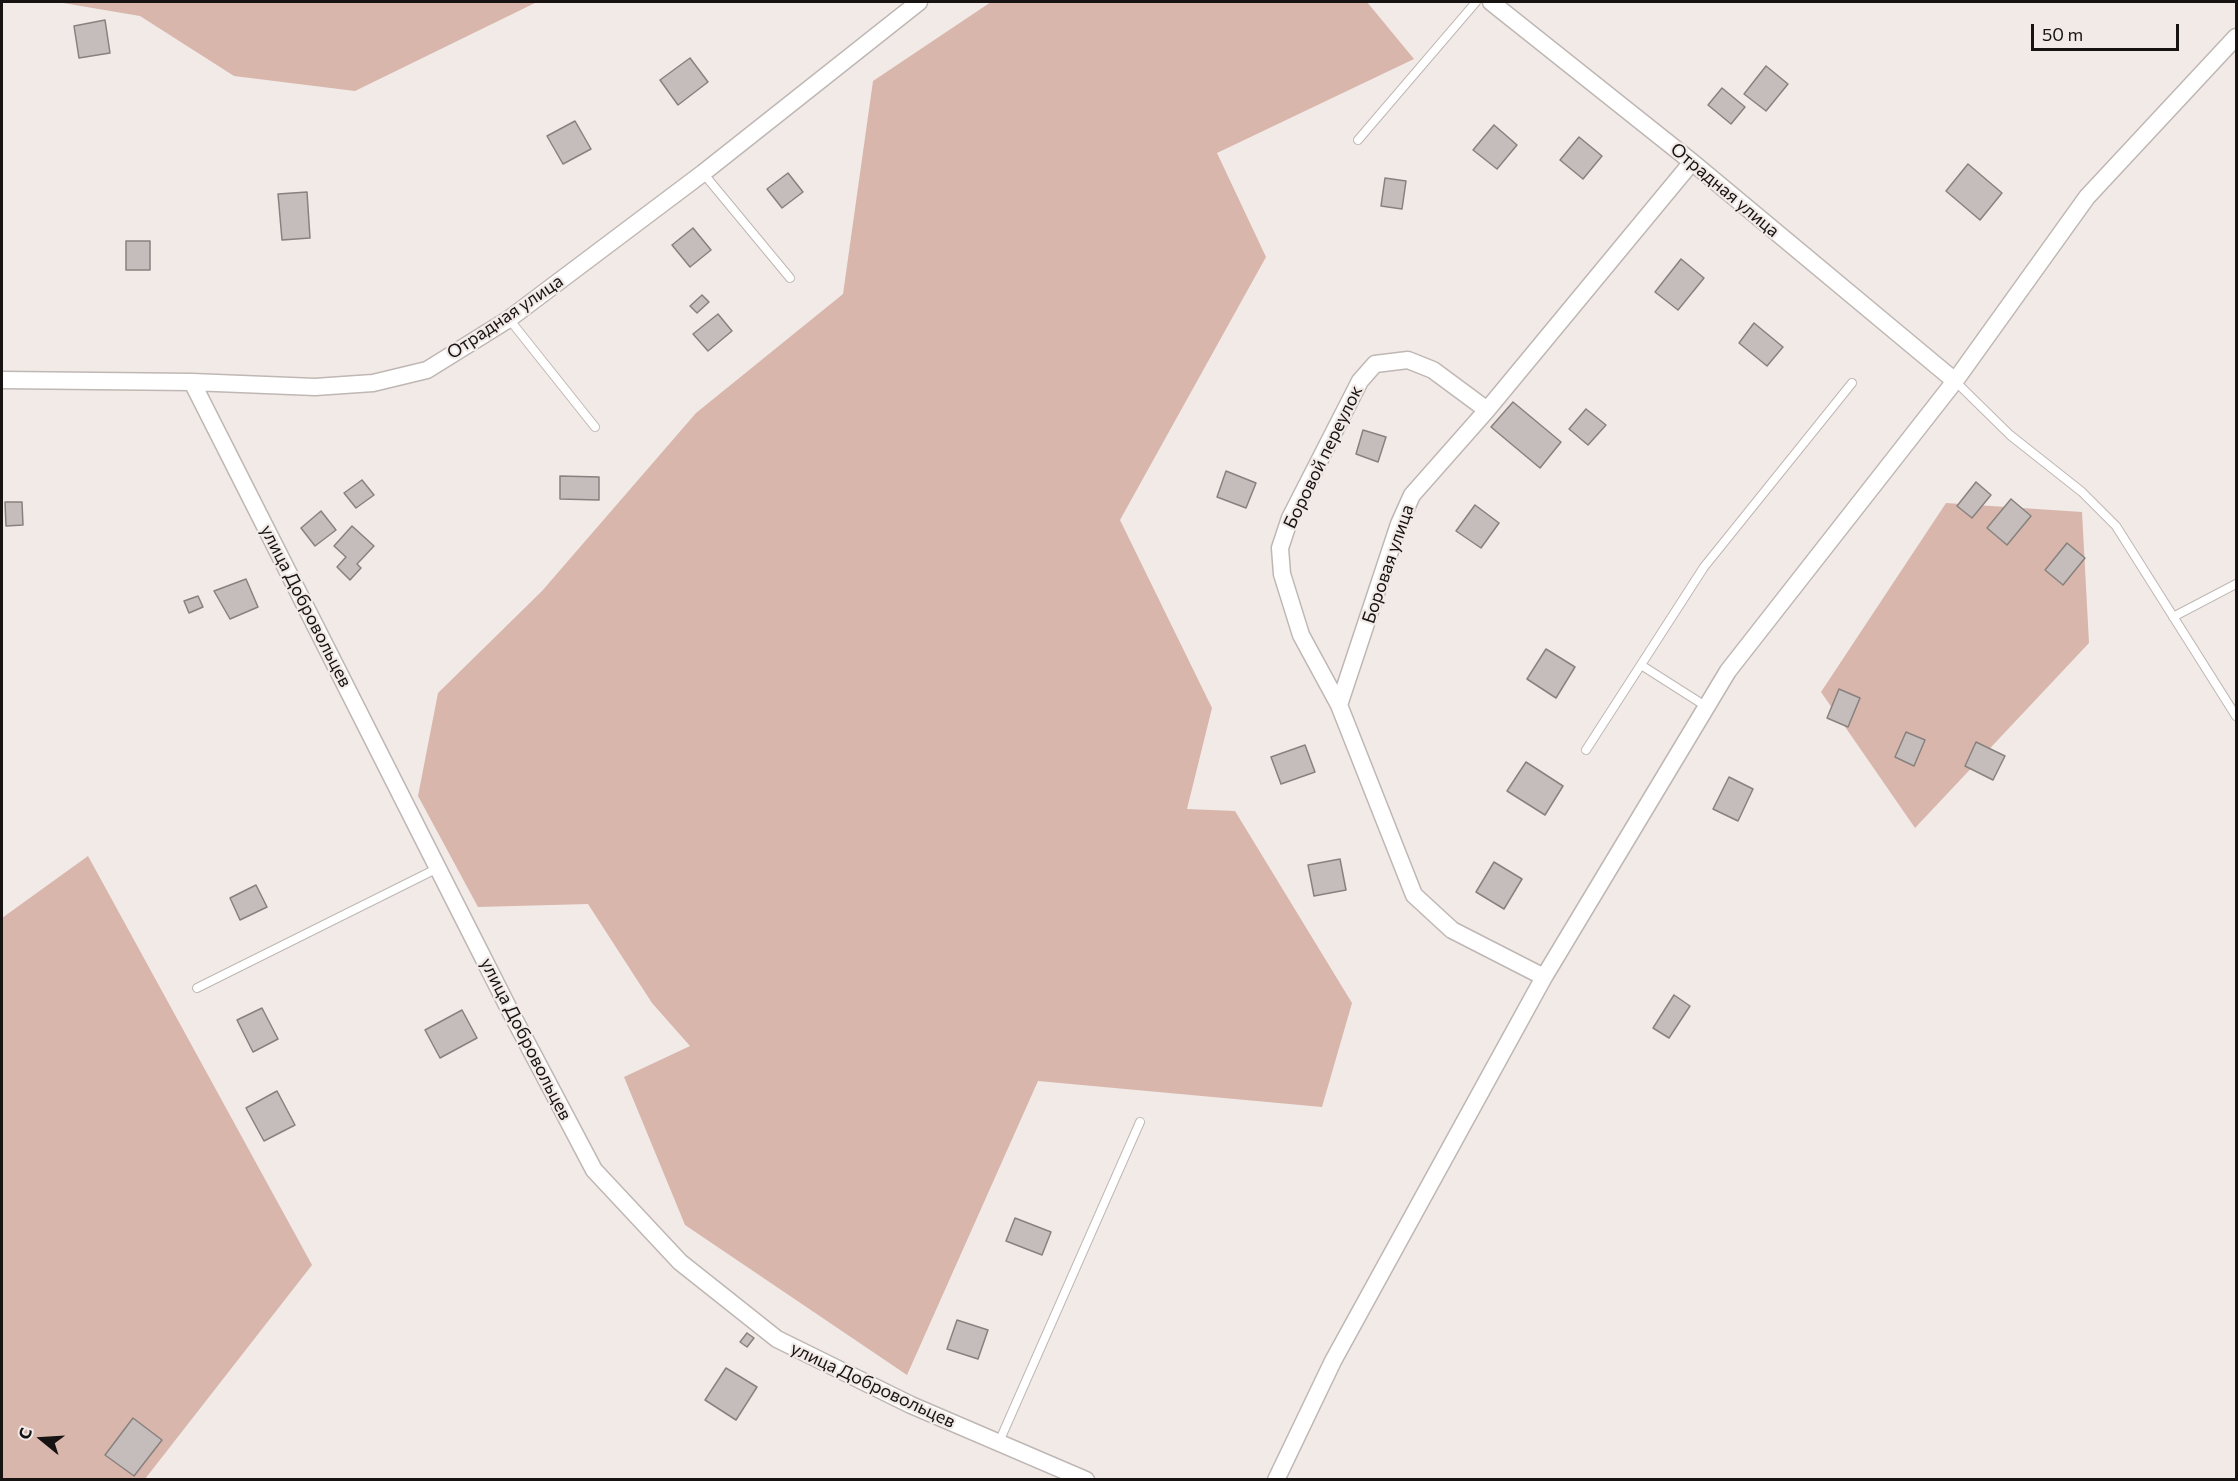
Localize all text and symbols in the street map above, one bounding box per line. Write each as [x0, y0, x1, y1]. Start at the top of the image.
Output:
scale bar [2034, 12, 2182, 50]
text: 50 m [2042, 23, 2083, 45]
street label: Отрадная улица [1666, 138, 1784, 242]
street label: Отрадная улица [443, 270, 567, 364]
street label: Боровой переулок [1279, 382, 1367, 532]
street label: Боровая улица [1358, 502, 1418, 626]
street label: улица Добровольцев [256, 521, 356, 691]
street label: улица Добровольцев [476, 954, 576, 1124]
street label: улица Добровольцев [787, 1337, 959, 1433]
north arrow [12, 1409, 72, 1469]
text: С [14, 1425, 35, 1441]

